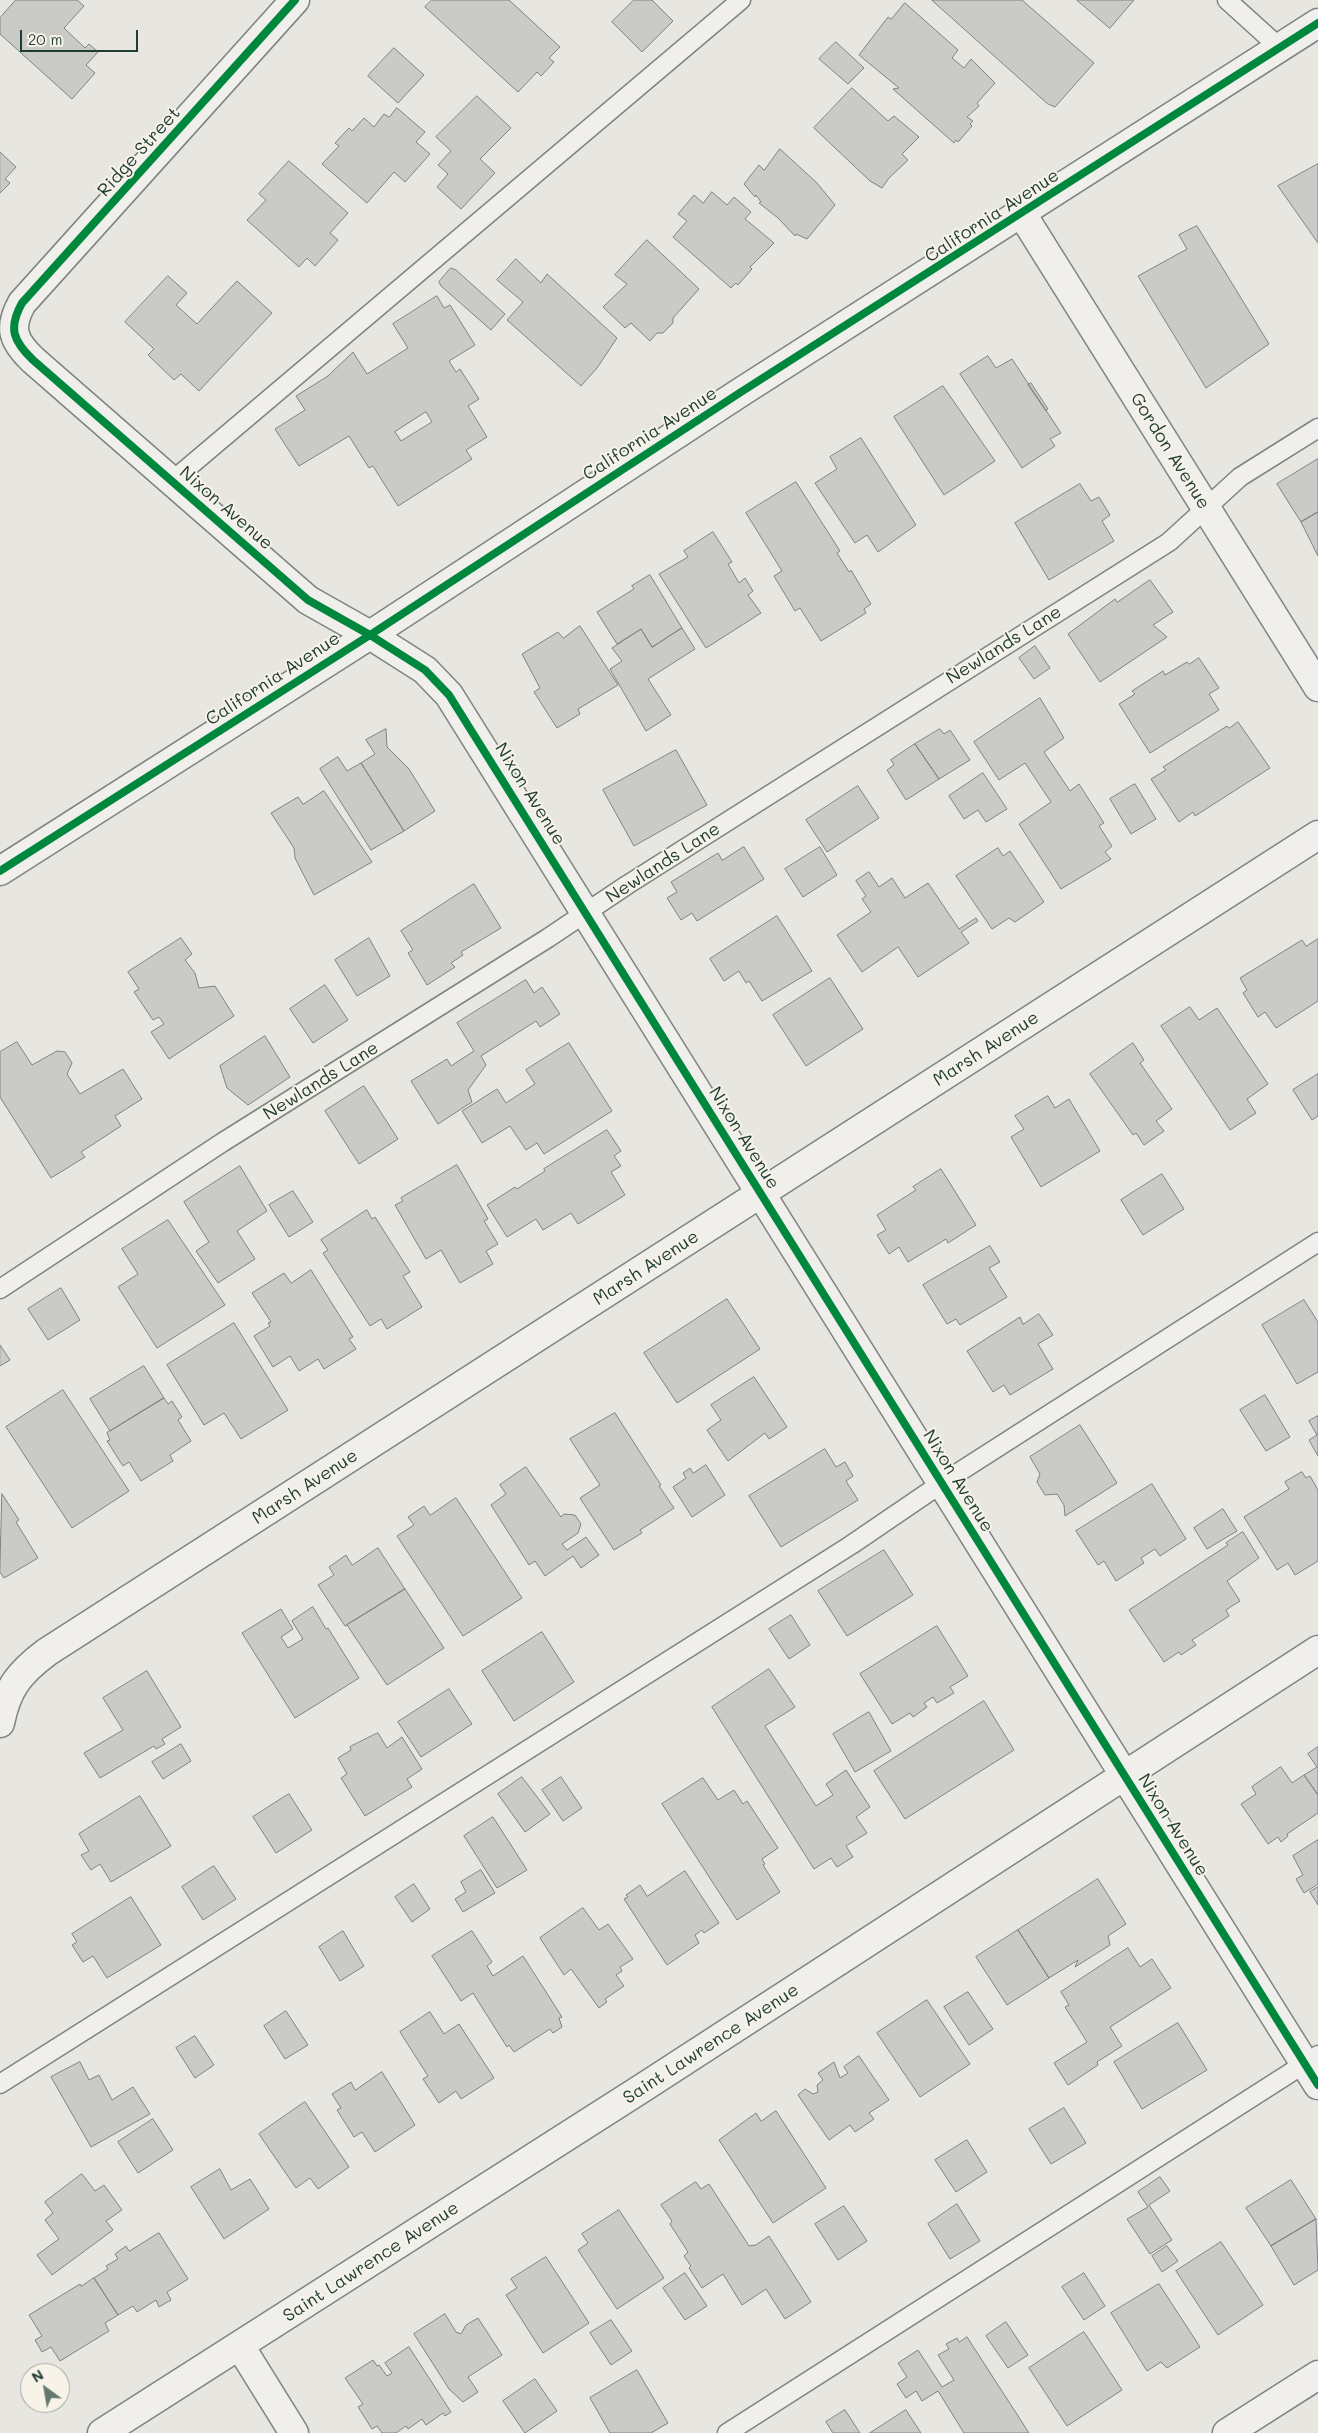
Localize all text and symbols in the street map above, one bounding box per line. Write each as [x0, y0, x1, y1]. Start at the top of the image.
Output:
scale bar [22, 20, 140, 52]
text: 20 m [28, 29, 62, 49]
street label: Ridge Street [93, 103, 185, 201]
street label: California Avenue [921, 165, 1063, 267]
street label: California Avenue [579, 383, 721, 485]
street label: Gordon Avenue [1126, 389, 1214, 513]
street label: Nixon Avenue [175, 462, 277, 554]
street label: Newlands Lane [942, 601, 1066, 689]
street label: California Avenue [202, 628, 344, 730]
street label: Nixon Avenue [490, 739, 570, 849]
street label: Newlands Lane [602, 818, 724, 908]
street label: Marsh Avenue [929, 1007, 1043, 1091]
street label: Newlands Lane [259, 1037, 383, 1125]
street label: Nixon Avenue [704, 1083, 784, 1193]
street label: Marsh Avenue [589, 1226, 703, 1310]
street label: Nixon Avenue [918, 1426, 998, 1536]
street label: Marsh Avenue [248, 1445, 362, 1529]
street label: Nixon Avenue [1133, 1770, 1213, 1880]
street label: Saint Lawrence Avenue [619, 1979, 803, 2109]
street label: Saint Lawrence Avenue [279, 2197, 463, 2327]
north arrow [20, 2363, 70, 2413]
text: N [28, 2365, 47, 2387]

